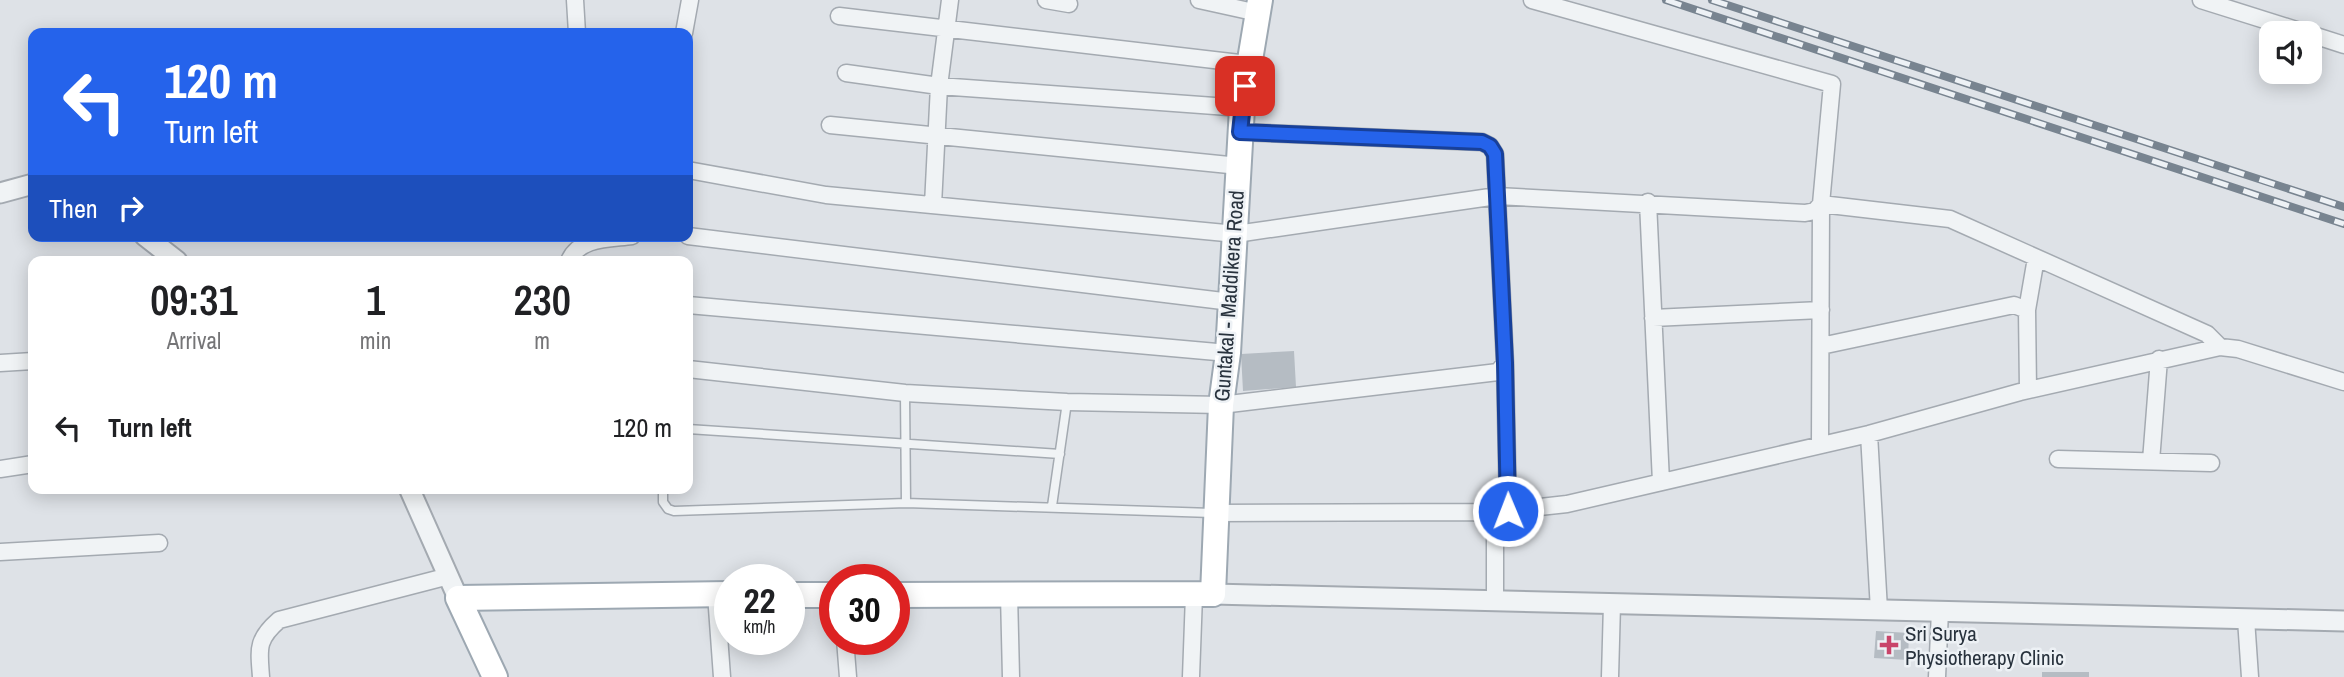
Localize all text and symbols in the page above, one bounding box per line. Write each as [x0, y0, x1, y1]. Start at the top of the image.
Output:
map controls [2259, 21, 2322, 84]
button: sound [2259, 21, 2322, 84]
text: 120 m [164, 47, 278, 113]
icon: left [49, 56, 140, 147]
pin [1215, 56, 1275, 116]
icon: arrive [1226, 67, 1264, 105]
text: Turn left [164, 110, 258, 153]
icon: right [112, 189, 150, 227]
street label: Guntakal - Maddikera Road [1207, 189, 1251, 403]
text: Then [49, 191, 98, 226]
text: 09:31 [150, 272, 238, 328]
text: 1 [366, 272, 385, 328]
text: 230 [513, 272, 571, 328]
text: Arrival [167, 325, 221, 356]
text: min [360, 325, 391, 356]
text: m [534, 325, 550, 356]
icon: left [49, 409, 87, 447]
text: Turn left [108, 410, 192, 445]
text: 120 m [613, 410, 672, 445]
position arrow [1471, 474, 1545, 548]
speed limit sign: 30 [819, 564, 910, 655]
text: 22 [744, 577, 775, 624]
text: km/h [744, 614, 776, 639]
place label: Sri Surya Physiotherapy Clinic [1905, 619, 2064, 672]
marker: Sri Surya Physiotherapy Clinic [1879, 635, 1899, 655]

